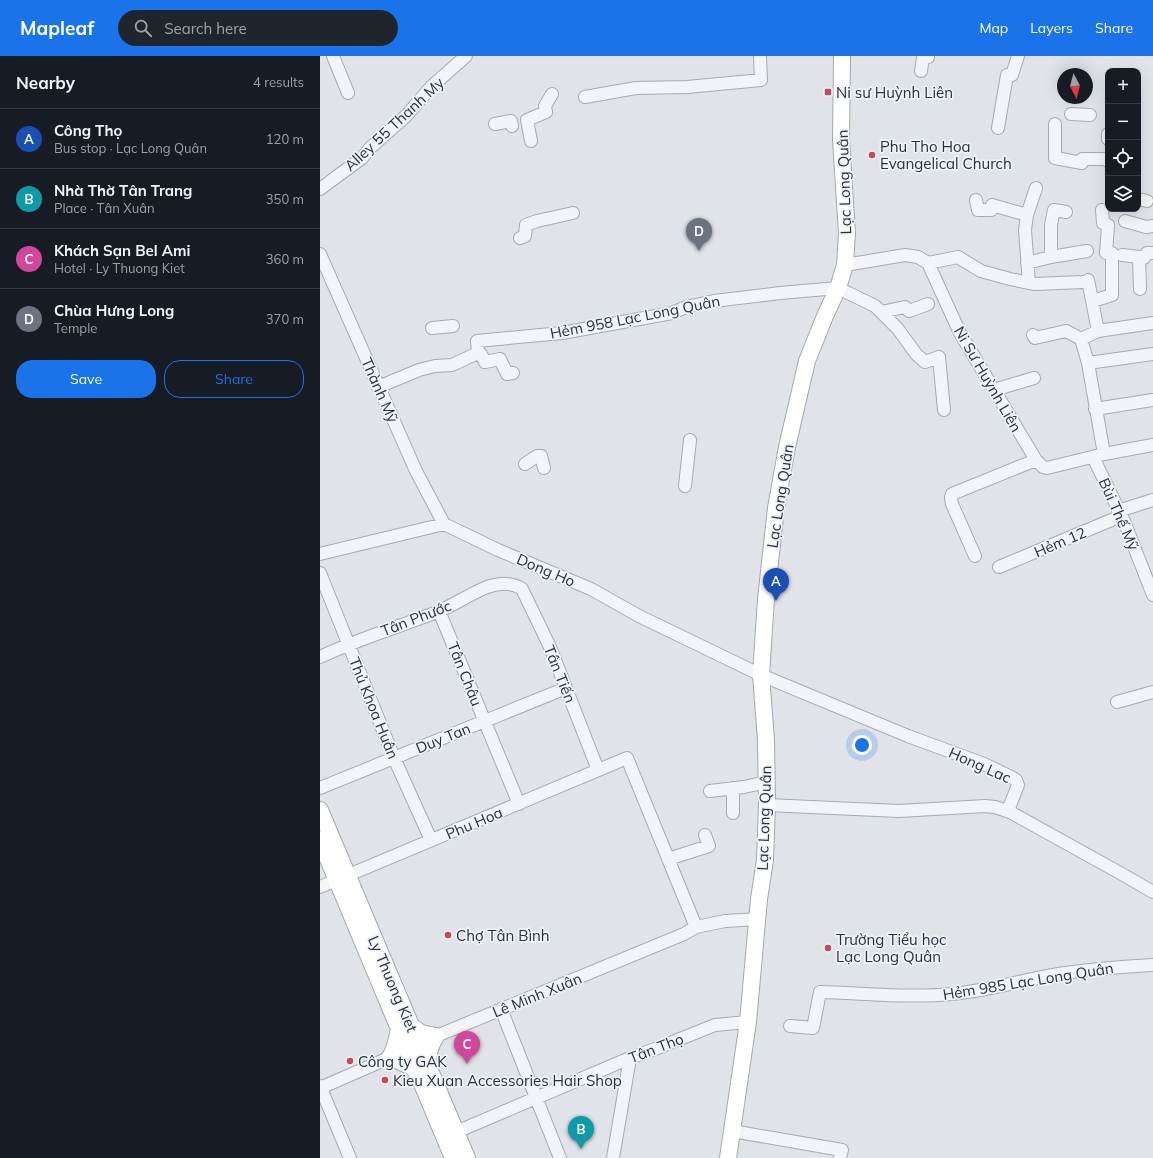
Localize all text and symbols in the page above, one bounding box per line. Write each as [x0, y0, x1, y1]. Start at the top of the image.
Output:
search box [118, 10, 398, 46]
text: Mapleaf [20, 16, 94, 40]
icon: search [132, 17, 154, 39]
text: Search here [164, 19, 247, 38]
text: Map [979, 19, 1008, 37]
text: Layers [1030, 19, 1073, 37]
text: Share [1095, 19, 1133, 37]
north arrow [1057, 68, 1093, 104]
map controls [1105, 68, 1141, 212]
button: + [1105, 68, 1141, 104]
text: Nearby [16, 72, 75, 93]
street label: Alley 55 Thanh My [340, 73, 448, 175]
text: 4 results [253, 74, 304, 90]
place label: Ni sư Huỳnh Liên [836, 83, 953, 102]
marker: Ni sư Huỳnh Liên [823, 87, 833, 97]
button: − [1105, 104, 1141, 140]
text: Công Thọ [54, 121, 122, 140]
street label: Lạc Long Quân [833, 129, 855, 235]
text: A [24, 131, 34, 147]
text: 120 m [266, 131, 304, 147]
place label: Phu Tho Hoa Evangelical Church [880, 137, 1012, 173]
text: Bus stop · Lạc Long Quân [54, 140, 207, 156]
button: locate [1105, 140, 1141, 176]
marker: Phu Tho Hoa Evangelical Church [867, 150, 877, 160]
button: layers [1105, 176, 1141, 212]
text: Nhà Thờ Tân Trang [54, 181, 192, 200]
text: B [25, 191, 33, 207]
text: 350 m [266, 191, 304, 207]
text: Place · Tân Xuân [54, 200, 155, 216]
pin: D [686, 218, 712, 251]
text: Khách Sạn Bel Ami [54, 241, 190, 260]
text: C [25, 251, 33, 267]
text: 360 m [266, 251, 304, 267]
text: Hotel · Ly Thuong Kiet [54, 260, 185, 276]
street label: Hẻm 958 Lạc Long Quân [548, 291, 722, 343]
text: Chùa Hưng Long [54, 301, 174, 320]
text: D [24, 311, 34, 327]
text: 370 m [266, 311, 304, 327]
text: Temple [54, 320, 97, 336]
street label: Ni Sư Huỳnh Liên [950, 323, 1026, 435]
street label: Thành Mỹ [357, 355, 403, 425]
button: Save [16, 360, 156, 398]
button: Share [164, 360, 304, 398]
street label: Lạc Long Quân [762, 443, 798, 549]
street label: Bùi Thế Mỹ [1095, 475, 1143, 553]
street label: Hẻm 12 [1031, 523, 1089, 561]
street label: Dong Ho [514, 549, 578, 591]
pin: A [763, 568, 789, 601]
street label: Tân Phước [378, 596, 454, 640]
street label: Tân Châu [444, 639, 486, 709]
street label: Tân Tiến [540, 642, 580, 706]
street label: Thủ Khoa Huân [345, 654, 403, 762]
street label: Duy Tan [413, 718, 473, 758]
your location [852, 735, 872, 755]
street label: Hong Lac [946, 743, 1014, 787]
street label: Lạc Long Quân [753, 765, 775, 871]
street label: Phu Hoa [443, 802, 505, 844]
place label: Chợ Tân Bình [456, 926, 550, 945]
marker: Chợ Tân Bình [443, 930, 453, 940]
place label: Trường Tiểu học Lạc Long Quân [836, 930, 946, 966]
street label: Ly Thuong Kiet [364, 933, 422, 1035]
marker: Trường Tiểu học Lạc Long Quân [823, 943, 833, 953]
street label: Hẻm 985 Lạc Long Quân [941, 958, 1115, 1004]
street label: Lê Minh Xuân [490, 969, 584, 1021]
street label: Tân Thọ [626, 1029, 686, 1067]
pin: C [454, 1031, 480, 1064]
place label: Công ty GAK [358, 1052, 447, 1071]
marker: Công ty GAK [345, 1056, 355, 1066]
place label: Kieu Xuan Accessories Hair Shop [393, 1071, 622, 1090]
marker: Kieu Xuan Accessories Hair Shop [380, 1075, 390, 1085]
pin: B [568, 1116, 594, 1149]

